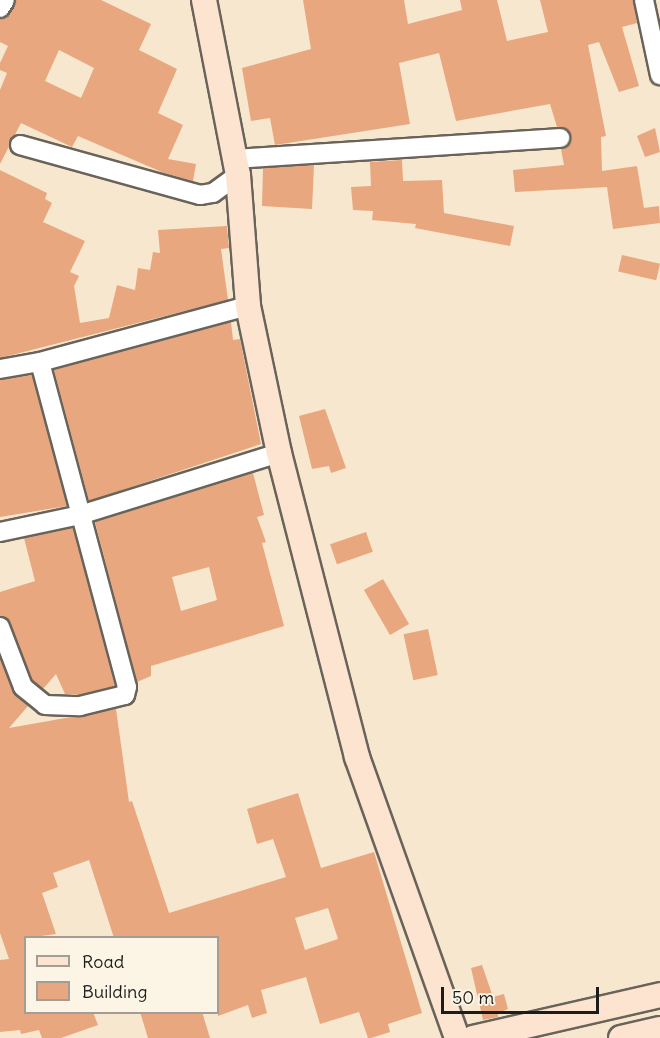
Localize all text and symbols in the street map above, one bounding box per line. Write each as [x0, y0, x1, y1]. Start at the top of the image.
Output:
legend [24, 936, 219, 1014]
text: Road [82, 950, 124, 973]
scale bar [444, 975, 602, 1013]
text: Building [82, 980, 147, 1003]
text: 50 m [452, 986, 494, 1009]

